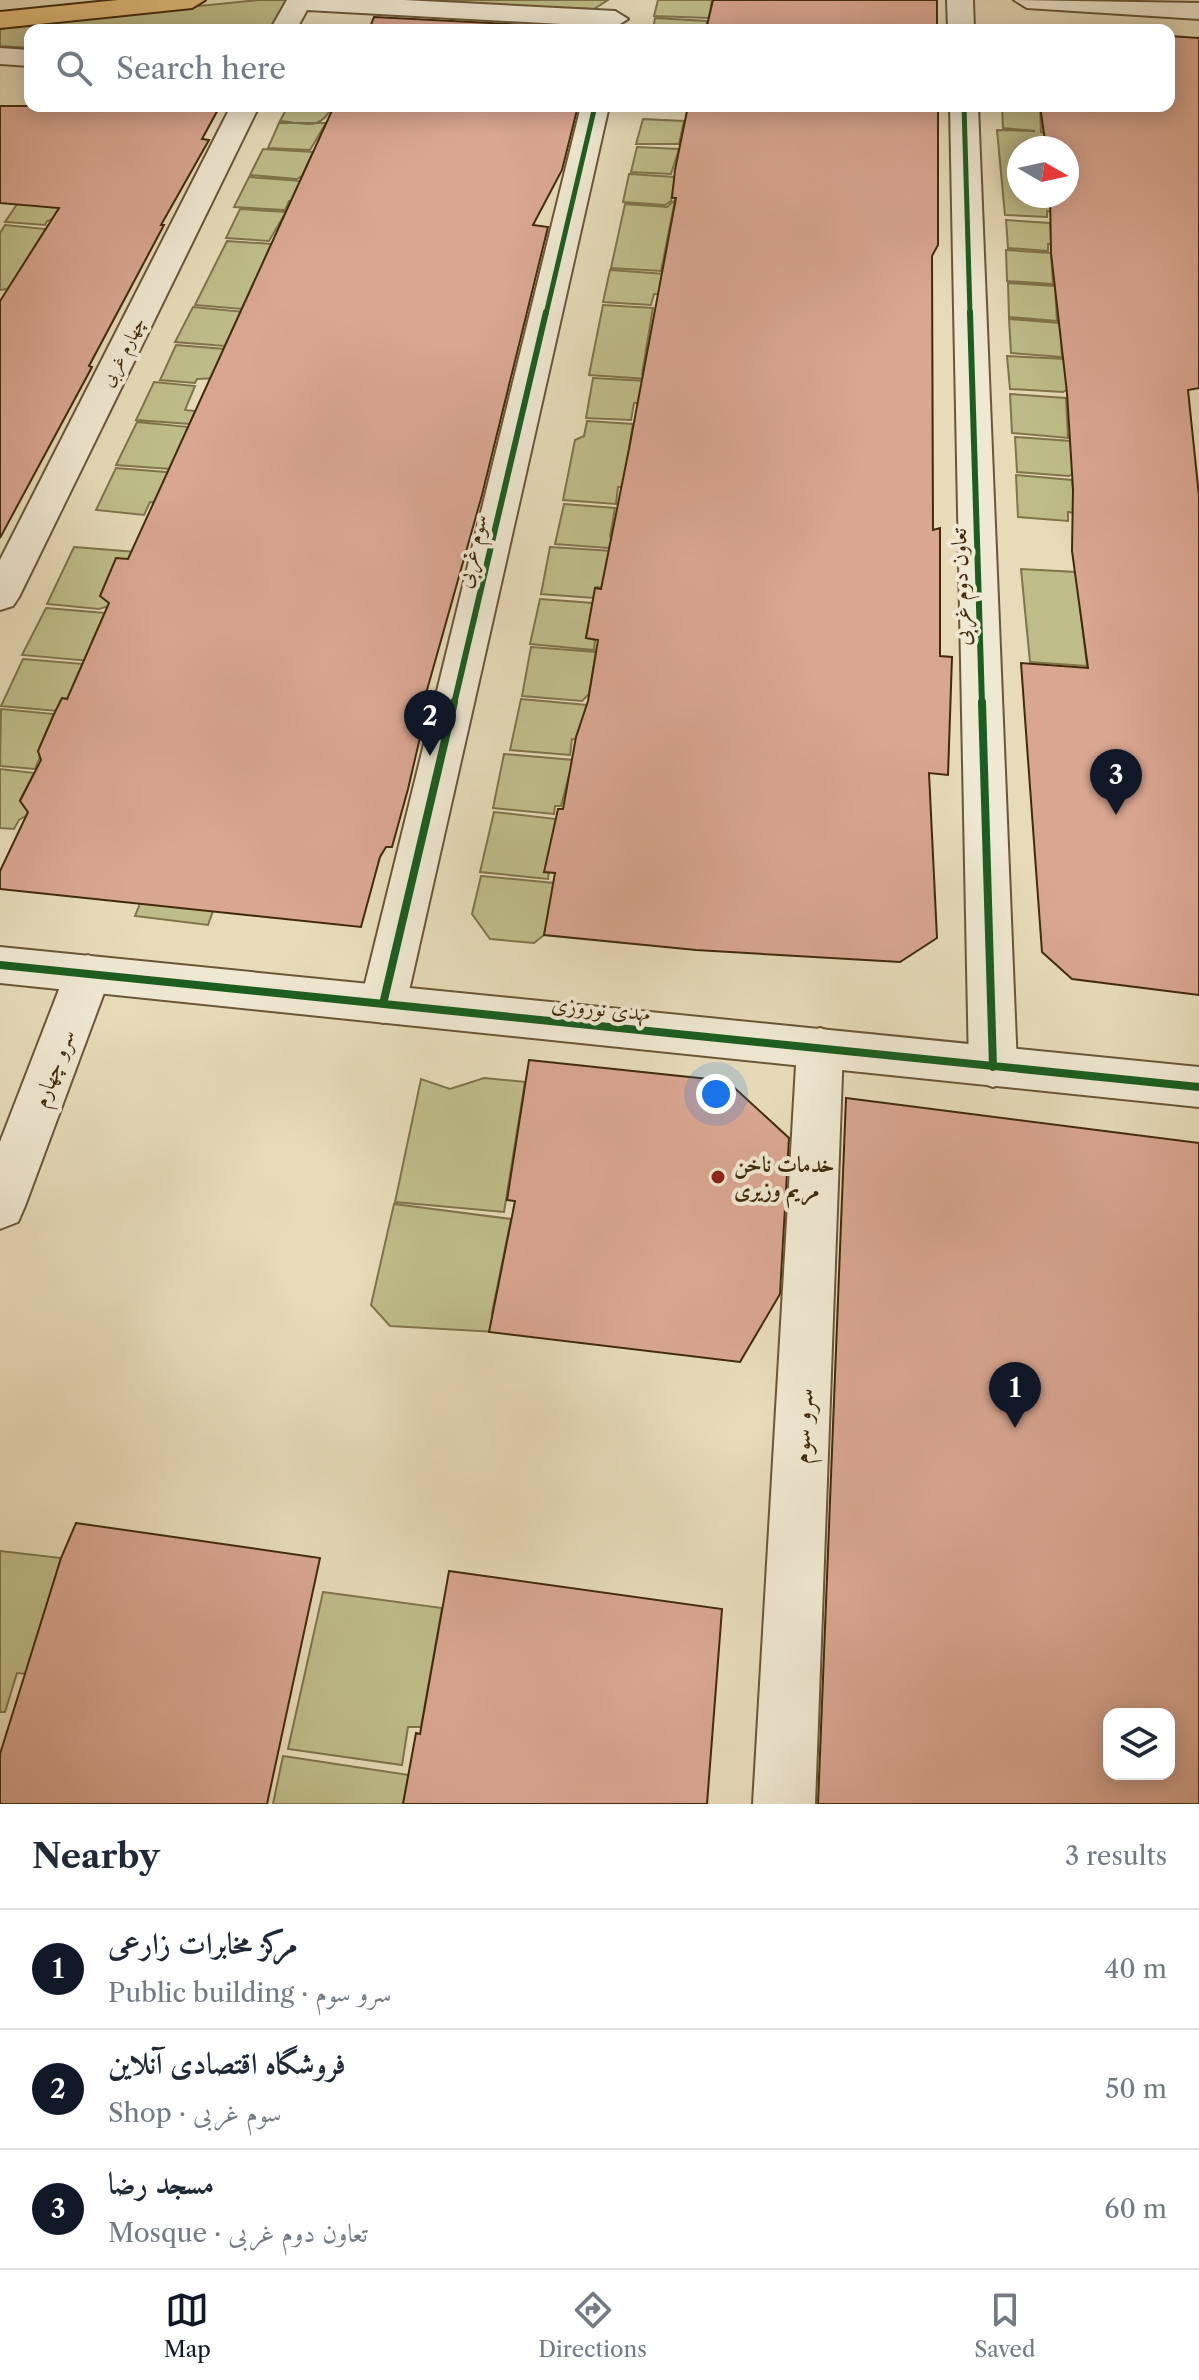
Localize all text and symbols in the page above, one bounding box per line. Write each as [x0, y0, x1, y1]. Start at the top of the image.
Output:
search box [24, 24, 1175, 112]
icon: search [52, 46, 96, 90]
text: Search here [116, 50, 286, 87]
north arrow [1007, 136, 1079, 208]
street label: چهارم غربی [96, 314, 154, 393]
street label: سوم غربی [450, 512, 499, 592]
street label: تعاون دوم غربی [945, 527, 982, 646]
pin: 2 [404, 690, 456, 756]
pin: 3 [1090, 749, 1142, 815]
street label: مهدی نوروزی [550, 990, 652, 1028]
street label: سرو چهارم [26, 1025, 86, 1113]
your location [696, 1074, 736, 1114]
place label: خدمات ناخن مریم وزیری [734, 1151, 834, 1209]
marker: خدمات ناخن مریم وزیری [709, 1168, 727, 1186]
pin: 1 [989, 1362, 1041, 1428]
street label: سرو سوم [784, 1387, 827, 1465]
map controls [1103, 1708, 1175, 1780]
button: layers [1103, 1708, 1175, 1780]
text: Nearby [32, 1835, 160, 1877]
text: 3 results [1065, 1840, 1167, 1872]
text: مرکز مخابرات زارعی [108, 1925, 298, 1962]
text: 1 [52, 1953, 64, 1985]
text: 40 m [1104, 1953, 1167, 1985]
text: Public building · سرو سوم [108, 1977, 392, 2009]
text: فروشگاه اقتصادی آنلاین [108, 2045, 346, 2082]
text: 2 [50, 2073, 66, 2105]
text: 50 m [1105, 2073, 1167, 2105]
text: Shop · سوم غربی [108, 2097, 281, 2129]
text: مسجد رضا [108, 2165, 214, 2202]
text: 3 [51, 2193, 65, 2225]
text: 60 m [1104, 2193, 1167, 2225]
text: Mosque · تعاون دوم غربی [108, 2217, 368, 2249]
tab: Map [164, 2288, 211, 2363]
tab: Directions [538, 2288, 647, 2363]
tab: Saved [974, 2288, 1035, 2363]

